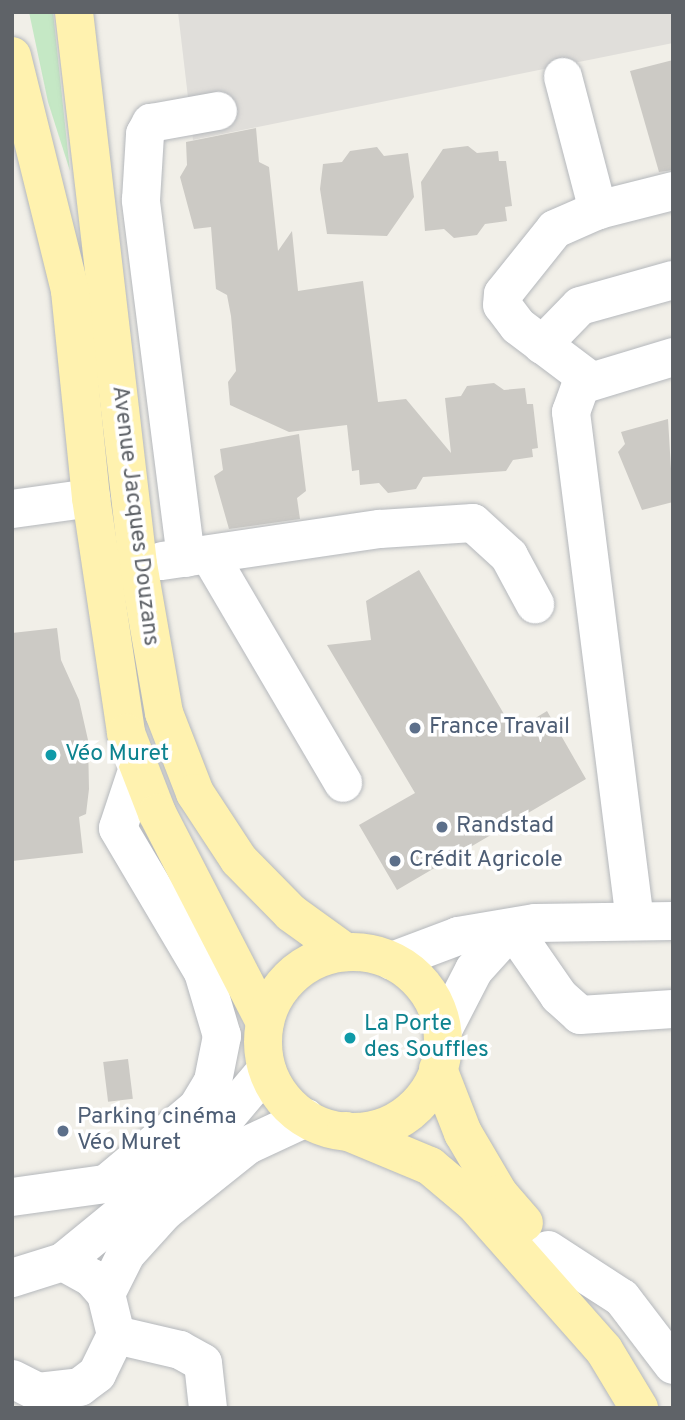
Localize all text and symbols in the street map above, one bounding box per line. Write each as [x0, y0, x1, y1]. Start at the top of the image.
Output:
street label: Avenue Jacques Douzans [104, 384, 164, 648]
place label: France Travail [429, 714, 571, 742]
marker: France Travail [407, 720, 423, 736]
place label: Véo Muret [65, 741, 169, 769]
marker: Véo Muret [43, 747, 59, 763]
place label: Randstad [456, 813, 554, 841]
marker: Randstad [434, 819, 450, 835]
place label: Crédit Agricole [409, 847, 564, 875]
marker: Crédit Agricole [387, 853, 403, 869]
place label: La Porte des Souffles [364, 1011, 489, 1065]
marker: La Porte des Souffles [342, 1030, 358, 1046]
place label: Parking cinéma Véo Muret [77, 1104, 237, 1158]
marker: Parking cinéma Véo Muret [55, 1123, 71, 1139]

